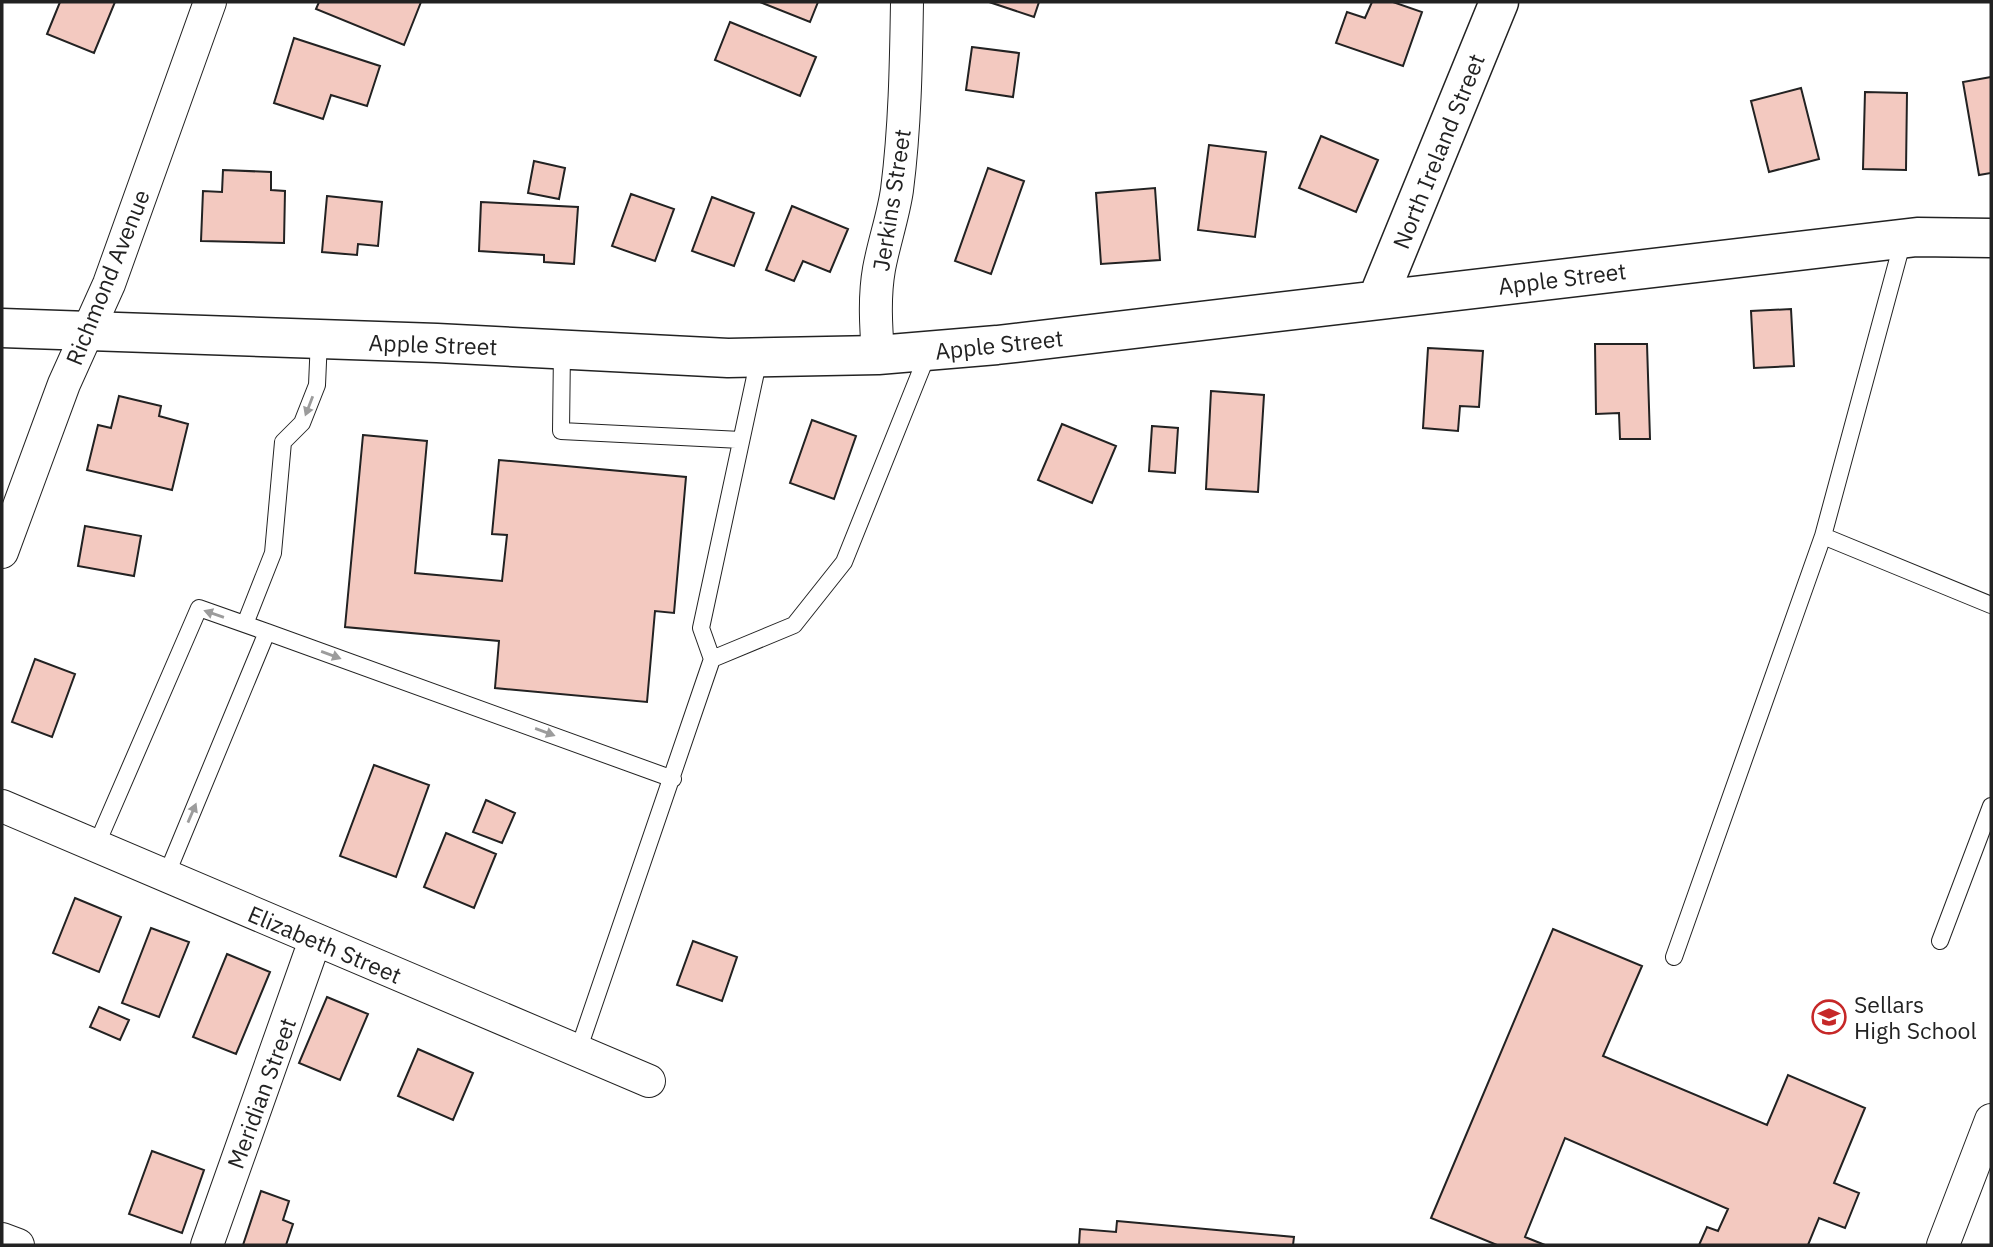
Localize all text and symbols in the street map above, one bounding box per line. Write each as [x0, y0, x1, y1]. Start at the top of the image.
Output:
street label: North Ireland Street [1385, 49, 1491, 253]
street label: Jerkins Street [865, 127, 917, 273]
street label: Richmond Avenue [58, 185, 156, 369]
street label: Apple Street [1496, 255, 1628, 301]
street label: Apple Street [933, 322, 1065, 366]
street label: Apple Street [368, 327, 498, 361]
one-way arrow [303, 395, 314, 416]
one-way arrow [204, 608, 225, 619]
one-way arrow [321, 650, 342, 661]
one-way arrow [535, 727, 556, 738]
one-way arrow [187, 802, 198, 823]
street label: Elizabeth Street [244, 898, 406, 990]
place label: Sellars High School [1854, 989, 1977, 1045]
school or university icon: Sellars High School [1810, 998, 1848, 1036]
street label: Meridian Street [220, 1013, 302, 1173]

